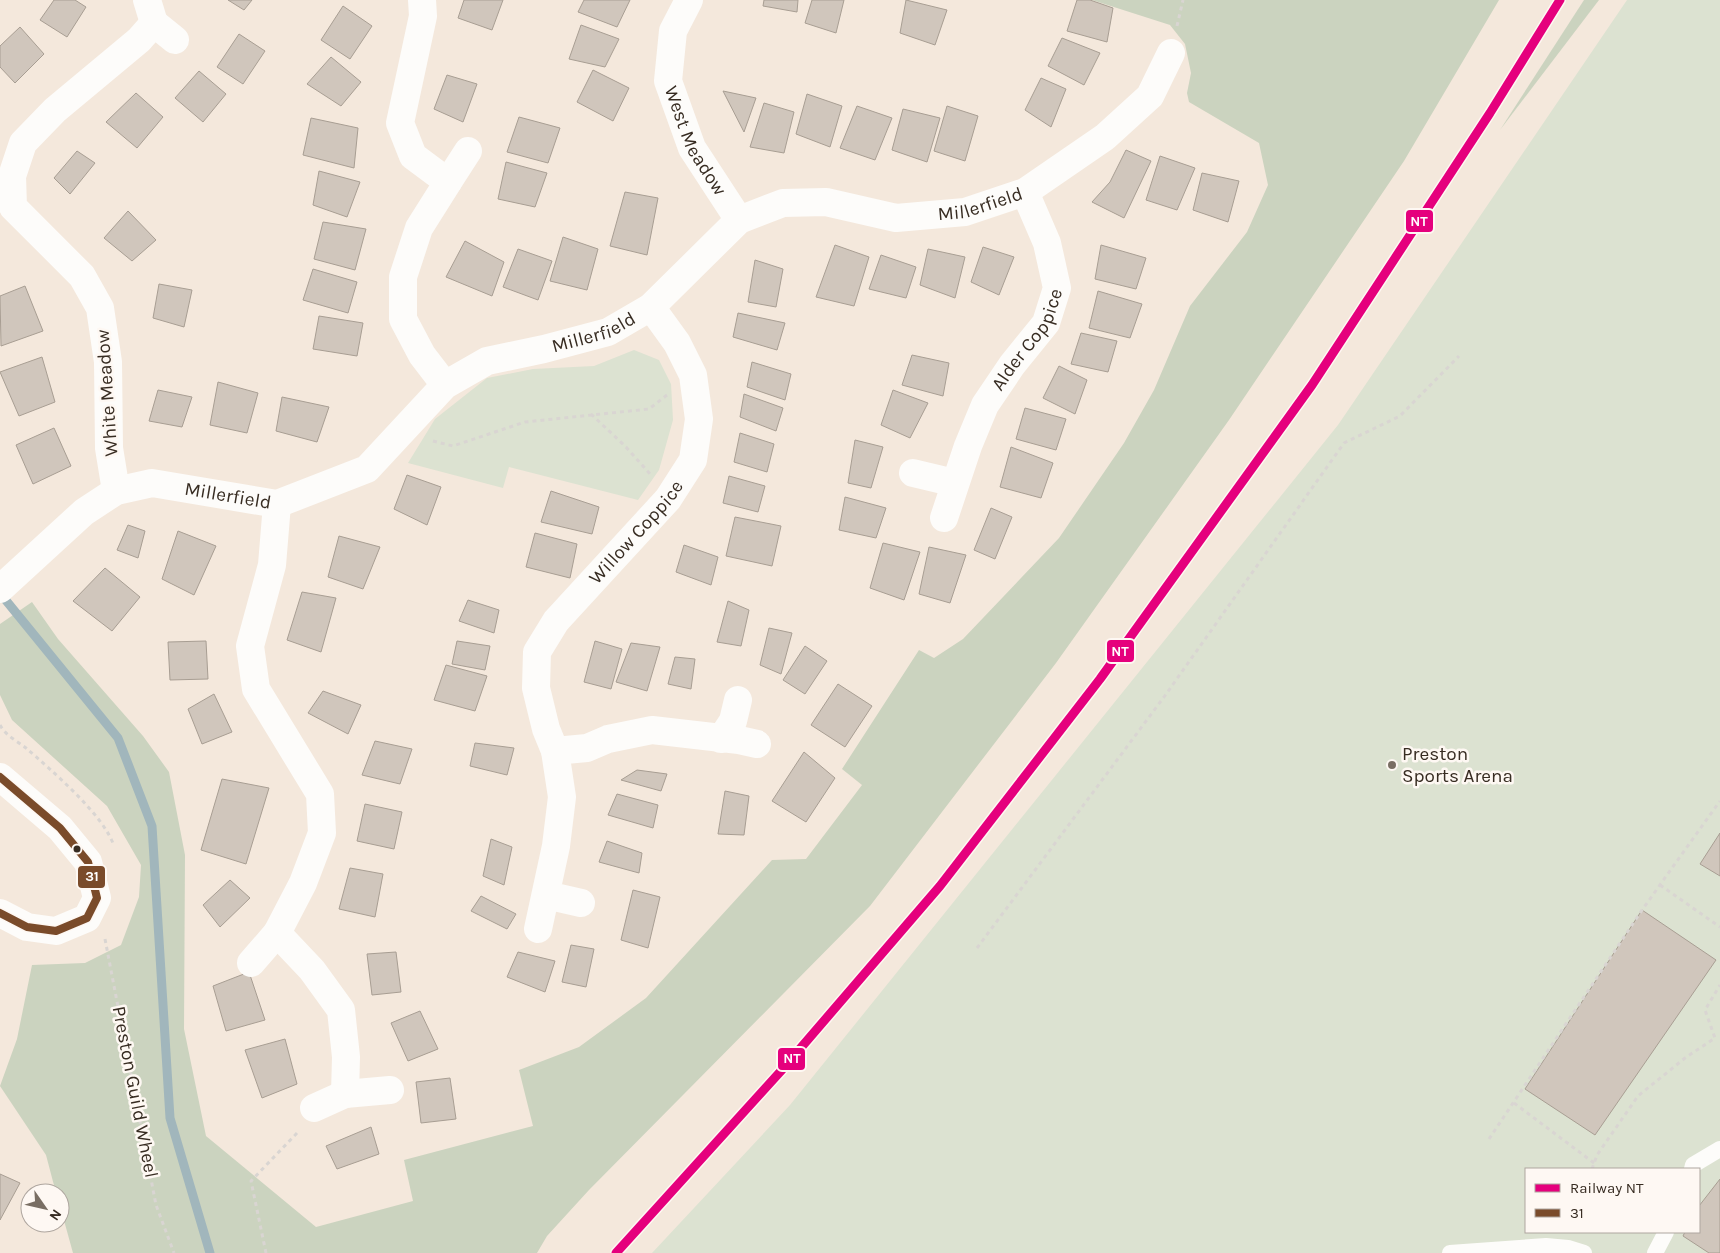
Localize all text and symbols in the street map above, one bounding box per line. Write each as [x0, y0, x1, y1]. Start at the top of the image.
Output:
street label: West Meadow [660, 83, 731, 200]
street label: Millerfield [937, 183, 1026, 225]
line badge: NT [1405, 209, 1434, 233]
text: NT [1410, 213, 1428, 230]
street label: Alder Coppice [987, 286, 1067, 395]
street label: Millerfield [549, 307, 639, 357]
street label: White Meadow [92, 329, 122, 457]
street label: Willow Coppice [584, 476, 688, 589]
street label: Millerfield [183, 478, 273, 514]
line badge: NT [1106, 639, 1135, 663]
text: NT [1111, 643, 1129, 660]
place label: Preston Sports Arena [1402, 743, 1513, 787]
marker: Preston Sports Arena [1386, 759, 1398, 771]
unlabelled marker [72, 844, 82, 854]
line badge: 31 [77, 865, 106, 889]
text: 31 [85, 868, 99, 885]
street label: Preston Guild Wheel [108, 1004, 162, 1180]
line badge: NT [777, 1047, 806, 1071]
text: NT [783, 1050, 801, 1067]
legend [1525, 1168, 1700, 1233]
text: Railway NT [1570, 1179, 1644, 1197]
north arrow [20, 1183, 70, 1233]
text: 31 [1570, 1204, 1584, 1222]
text: N [46, 1206, 65, 1224]

